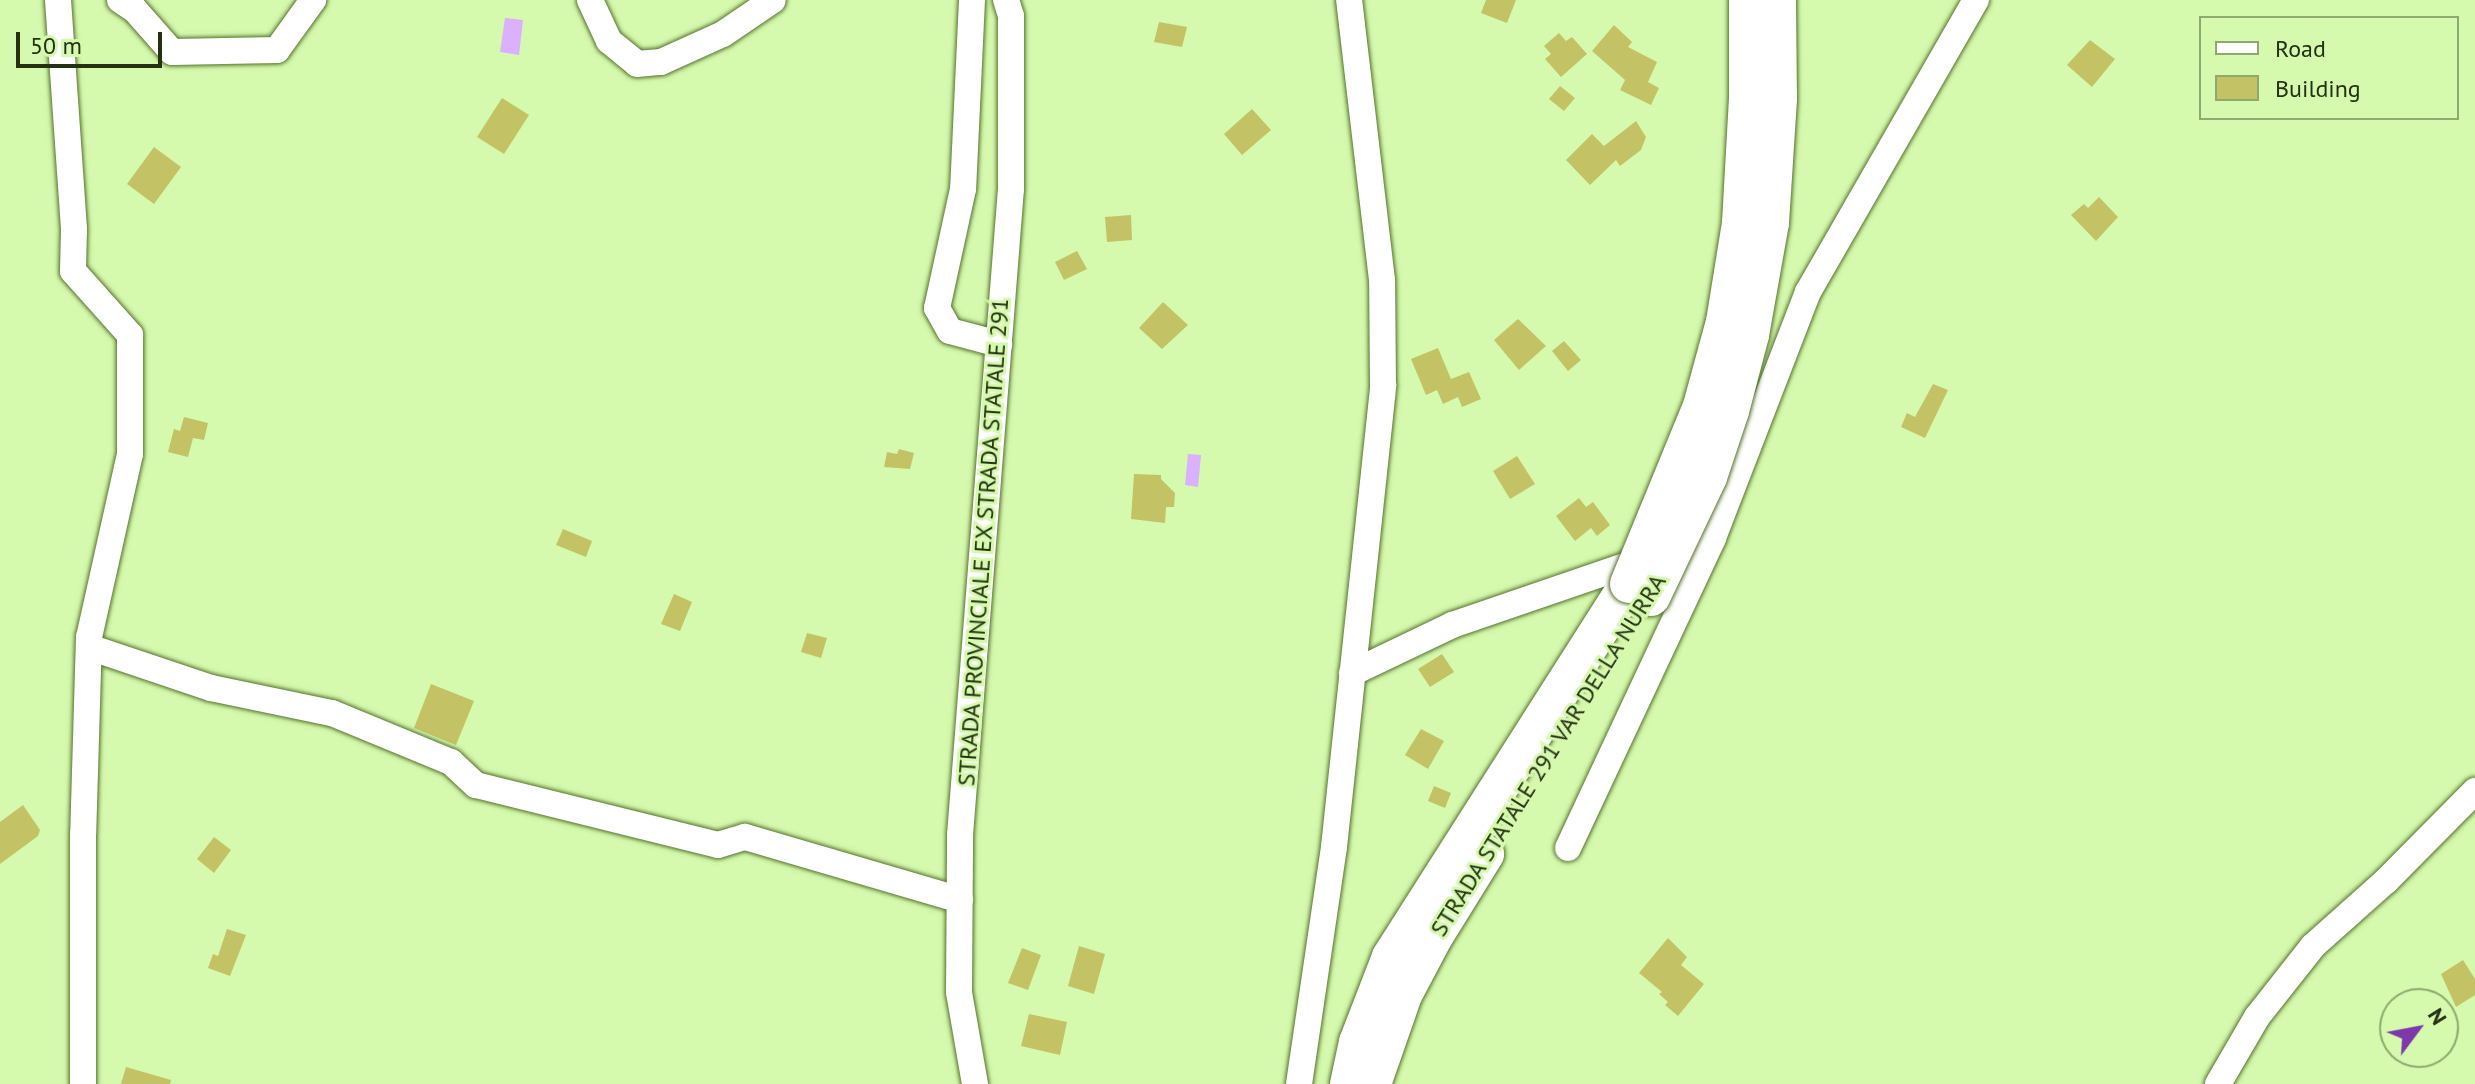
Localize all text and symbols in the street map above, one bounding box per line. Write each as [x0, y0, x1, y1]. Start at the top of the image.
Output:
scale bar [20, 16, 166, 66]
legend [2199, 16, 2459, 120]
text: 50 m [30, 30, 82, 61]
text: Road [2275, 33, 2326, 64]
text: Building [2275, 73, 2361, 104]
street label: STRADA PROVINCIALE EX STRADA STATALE 291 [951, 296, 1015, 788]
street label: STRADA STATALE 291 VAR DELLA NURRA [1423, 567, 1673, 943]
north arrow [2379, 988, 2459, 1068]
text: N [2422, 1003, 2453, 1030]

